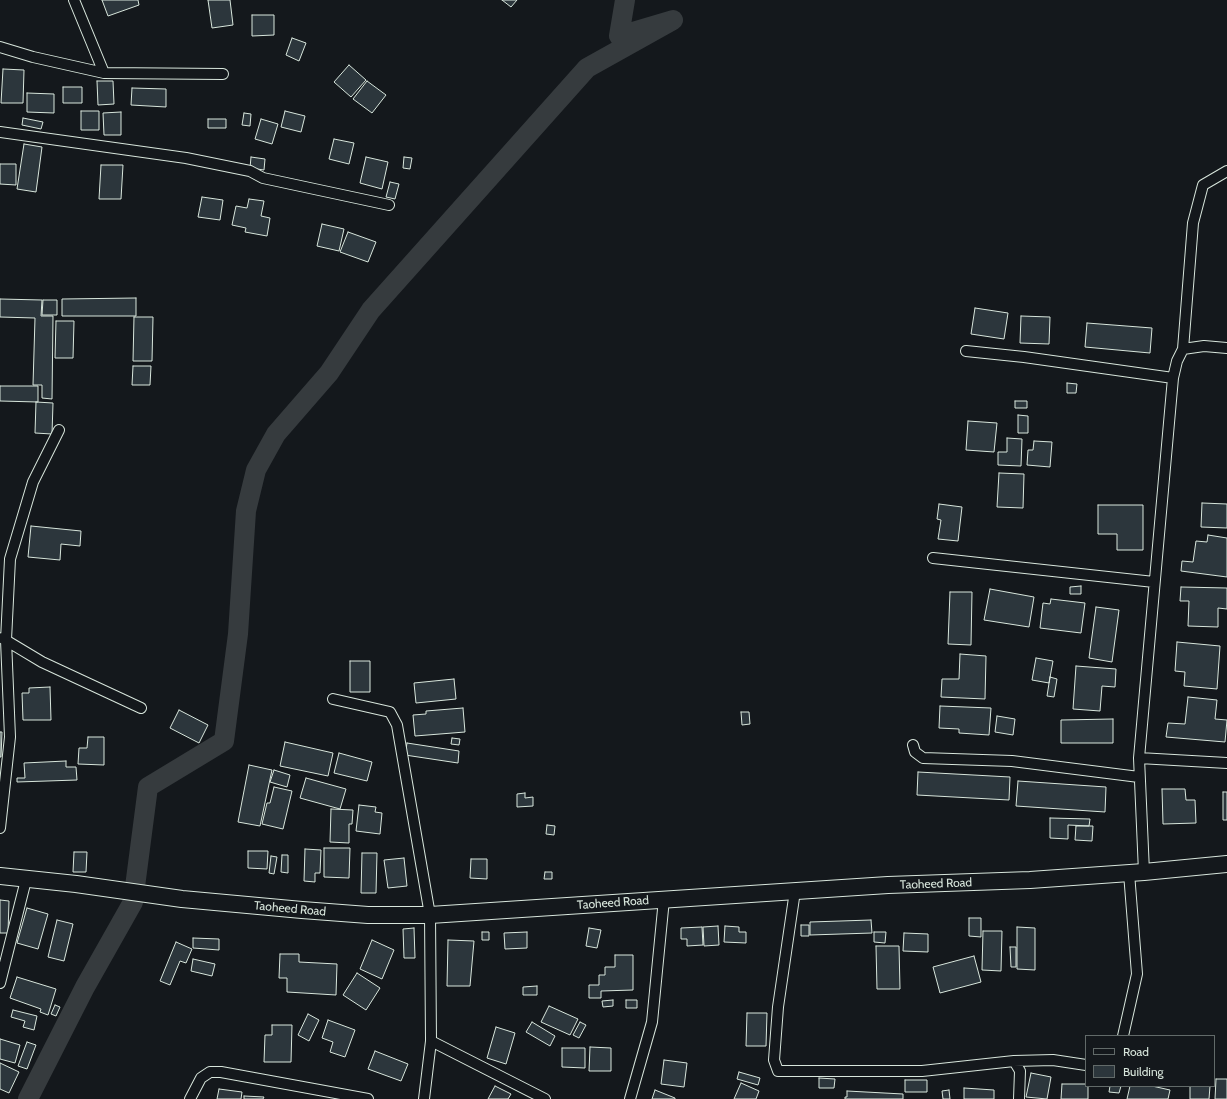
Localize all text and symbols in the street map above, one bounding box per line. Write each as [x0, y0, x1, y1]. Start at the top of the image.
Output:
street label: Taoheed Road [900, 876, 972, 892]
street label: Taoheed Road [576, 893, 650, 913]
street label: Taoheed Road [253, 899, 327, 919]
legend [1085, 1035, 1215, 1087]
text: Road [1123, 1044, 1149, 1059]
text: Building [1123, 1064, 1164, 1079]

